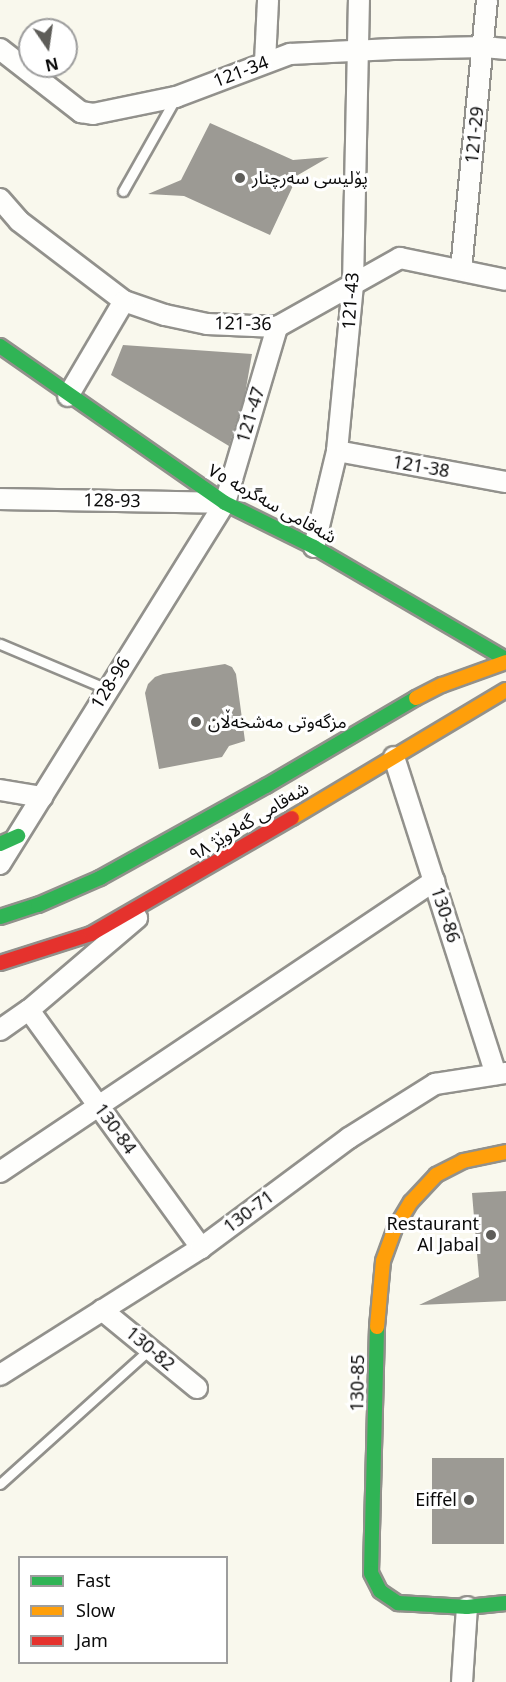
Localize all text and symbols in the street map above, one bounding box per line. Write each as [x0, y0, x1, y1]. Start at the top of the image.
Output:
north arrow [18, 18, 78, 78]
text: N [41, 46, 62, 82]
street label: 121-34 [210, 52, 272, 92]
street label: 121-29 [461, 105, 489, 165]
place label: پۆلیسی سەرچنار [252, 167, 368, 189]
marker: پۆلیسی سەرچنار [233, 171, 247, 185]
street label: 121-43 [338, 272, 364, 330]
street label: 121-36 [214, 313, 272, 335]
street label: 121-47 [232, 384, 270, 446]
street label: 121-38 [391, 451, 451, 483]
street label: شەقامی سەگرمە ٧٥ [204, 460, 340, 548]
street label: 128-93 [83, 490, 141, 512]
street label: 128-96 [87, 653, 135, 713]
place label: مزگەوتی مەشخەڵان [208, 711, 347, 733]
marker: مزگەوتی مەشخەڵان [189, 715, 203, 729]
street label: شەقامی گەلاوێژ ٩٨ [185, 778, 313, 866]
street label: 130-86 [426, 884, 464, 946]
street label: 130-84 [89, 1099, 141, 1159]
street label: 130-71 [220, 1186, 278, 1238]
place label: Restaurant Al Jabal [387, 1214, 479, 1256]
marker: Restaurant Al Jabal [484, 1228, 498, 1242]
street label: 130-82 [121, 1322, 179, 1376]
street label: 130-85 [347, 1354, 369, 1412]
place label: Eiffel [415, 1489, 457, 1511]
marker: Eiffel [462, 1493, 476, 1507]
legend [18, 1556, 228, 1664]
text: Fast [76, 1562, 111, 1600]
text: Slow [76, 1592, 115, 1630]
text: Jam [76, 1622, 108, 1660]

